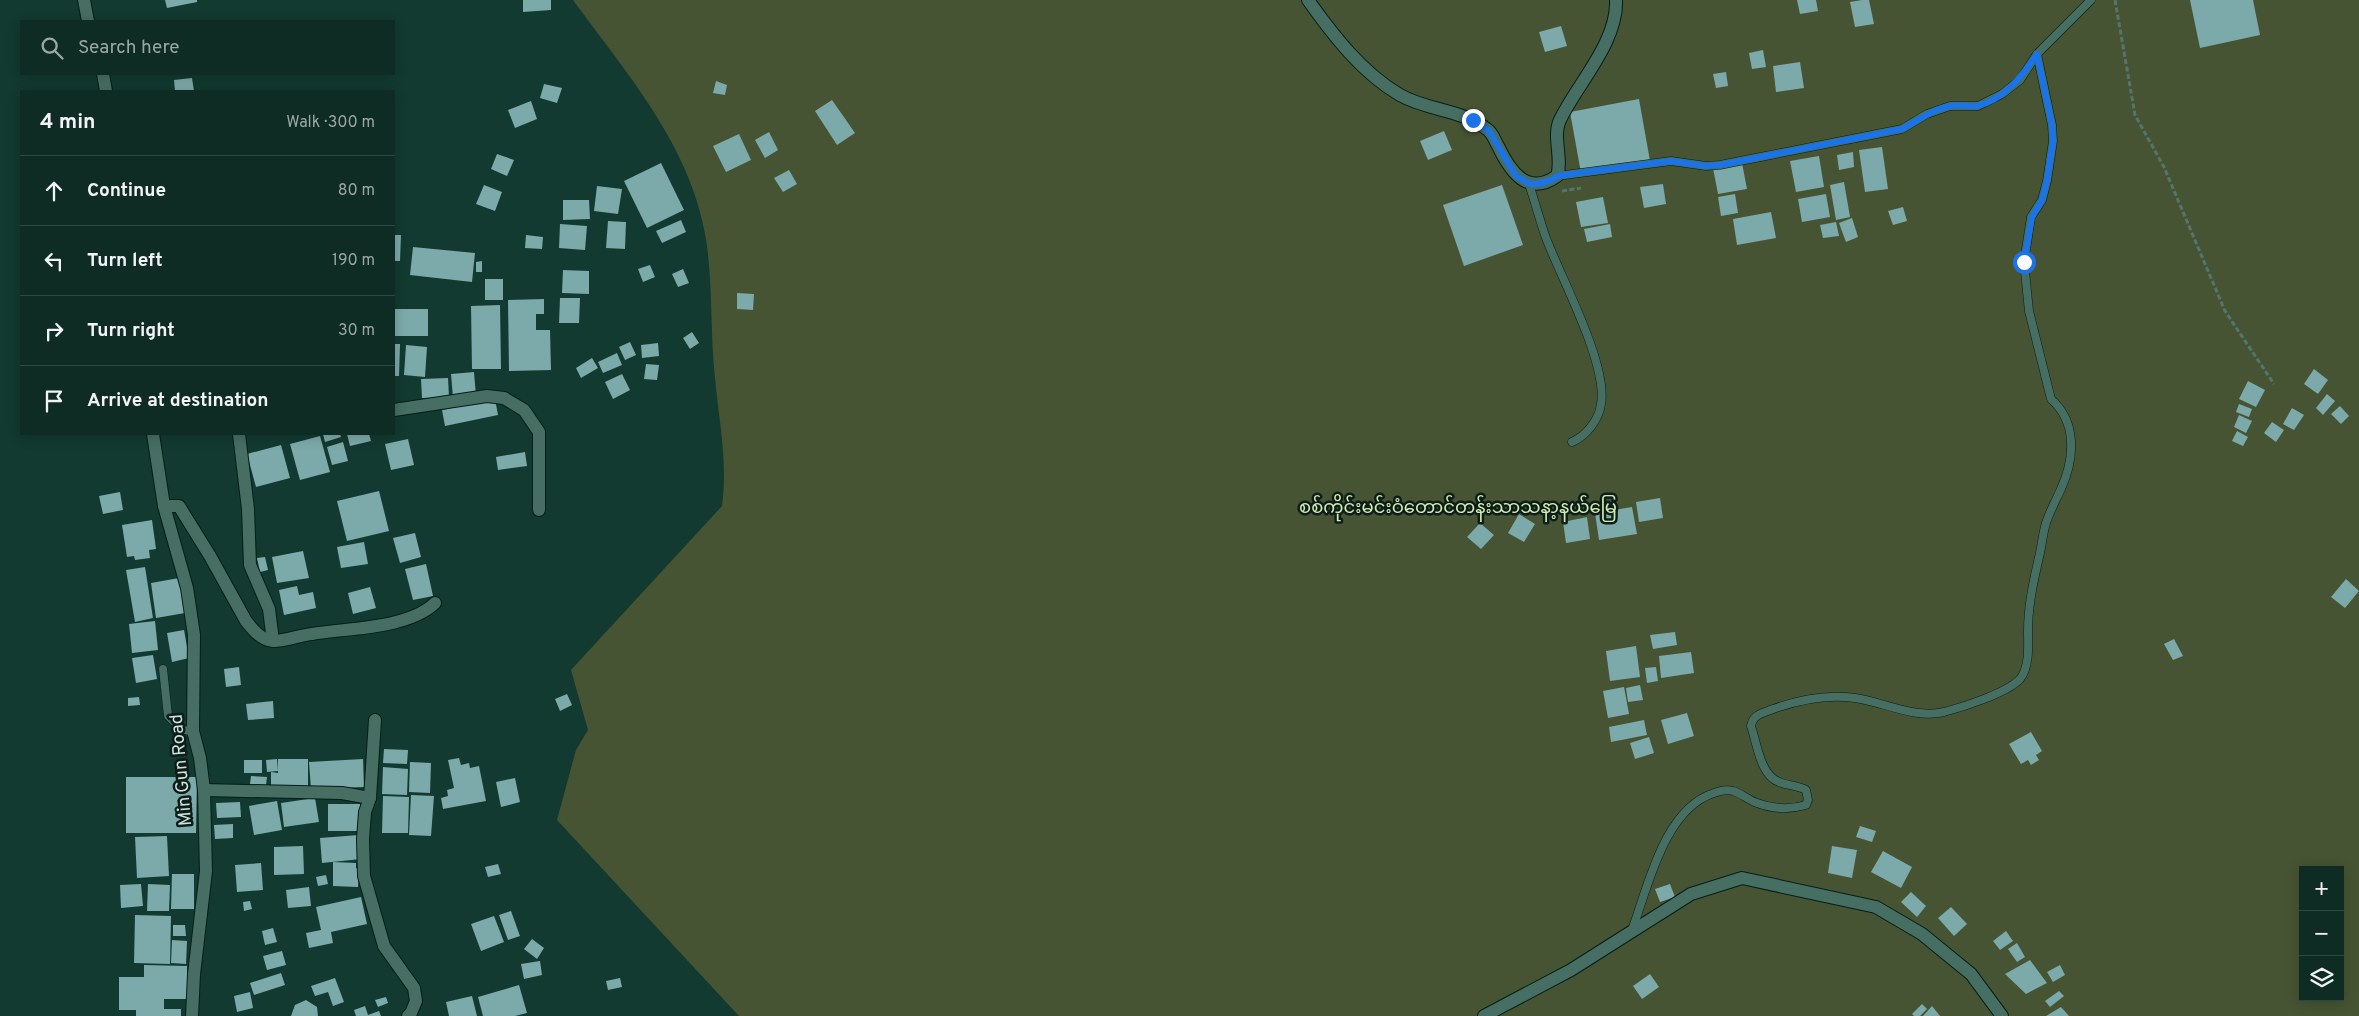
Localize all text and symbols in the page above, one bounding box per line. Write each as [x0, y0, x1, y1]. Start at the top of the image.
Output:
search box [20, 20, 395, 75]
icon: search [38, 34, 66, 62]
text: Search here [78, 36, 180, 60]
text: 4 min [40, 109, 96, 136]
route end [1462, 109, 1485, 132]
text: Walk · 300 m [286, 113, 375, 133]
icon: ahead [40, 177, 68, 205]
text: Continue [87, 179, 166, 203]
text: 80 m [338, 181, 375, 201]
icon: left [40, 247, 68, 275]
text: Turn left [87, 249, 163, 273]
text: 190 m [332, 251, 375, 271]
route start [2013, 251, 2036, 274]
icon: right [40, 317, 68, 345]
text: Turn right [87, 319, 175, 343]
text: 30 m [338, 321, 375, 341]
icon: arrive [40, 387, 68, 415]
text: Arrive at destination [87, 389, 268, 413]
park label: စစ်ကိုင်းမင်းဝံတောင်တန်းသာသနာ့နယ်မြေ [1299, 493, 1617, 522]
street label: Min Gun Road [166, 713, 198, 827]
map controls [2299, 866, 2344, 1001]
button: + [2299, 866, 2344, 911]
button: − [2299, 911, 2344, 956]
button: layers [2299, 956, 2344, 1001]

